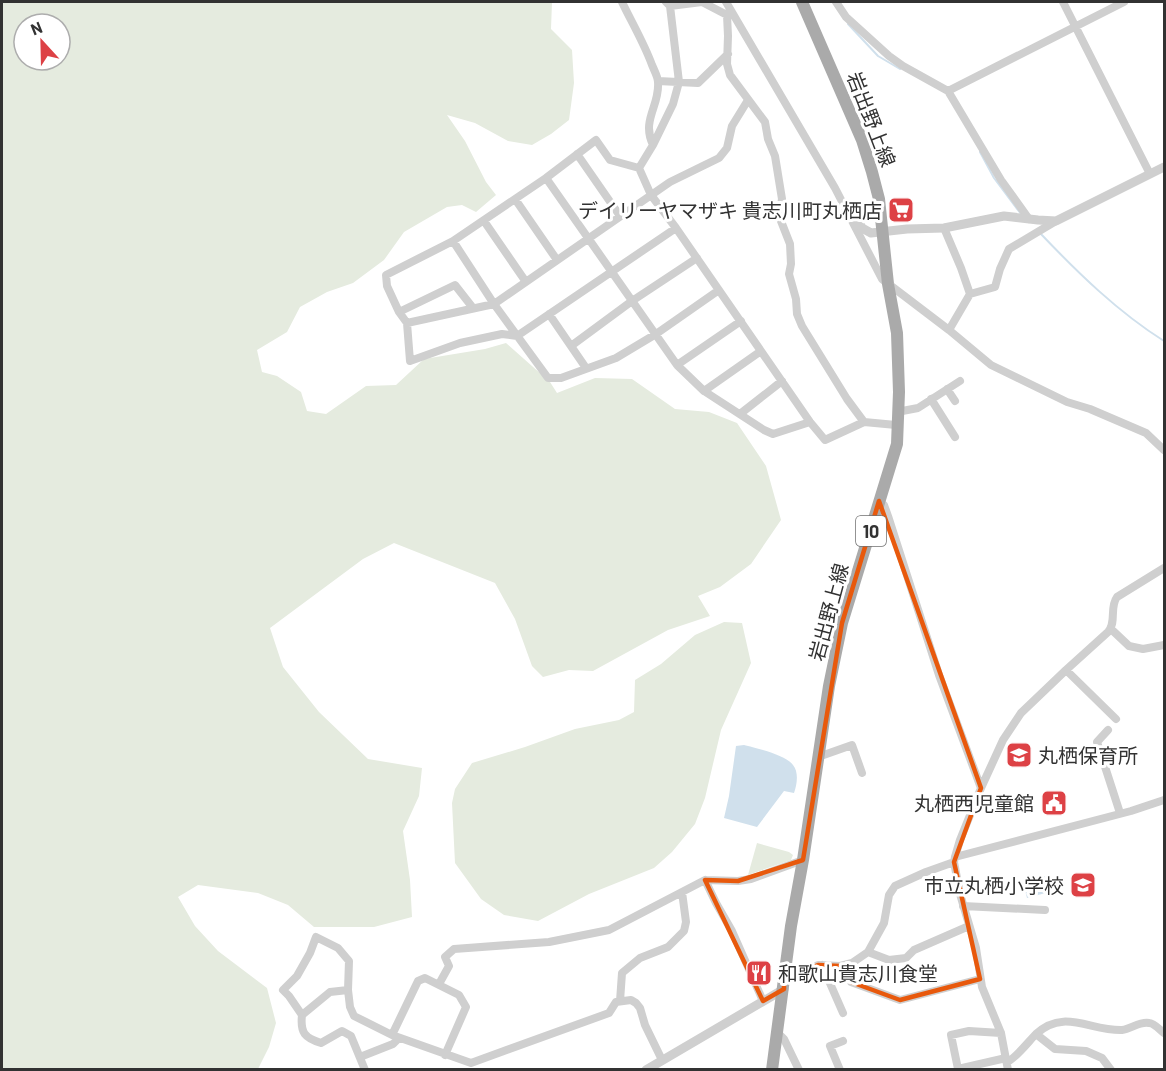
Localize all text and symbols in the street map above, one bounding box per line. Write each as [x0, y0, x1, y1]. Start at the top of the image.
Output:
north arrow [12, 12, 72, 72]
text: N [28, 17, 45, 38]
street label: 岩出野上線 [843, 68, 901, 170]
supermarket icon: デイリーヤマザキ 貴志川町丸栖店 [886, 195, 916, 225]
place label: デイリーヤマザキ 貴志川町丸栖店 [578, 198, 882, 222]
road number: 10 [856, 516, 886, 546]
street label: 岩出野上線 [803, 561, 853, 663]
school or university icon: 丸栖保育所 [1004, 740, 1034, 770]
place label: 丸栖保育所 [1038, 743, 1138, 767]
public building icon: 丸栖西児童館 [1039, 788, 1069, 818]
place label: 丸栖西児童館 [914, 791, 1034, 815]
school or university icon: 市立丸栖小学校 [1068, 870, 1098, 900]
place label: 市立丸栖小学校 [924, 873, 1064, 897]
restaurant icon: 和歌山貴志川食堂 [744, 958, 774, 988]
place label: 和歌山貴志川食堂 [778, 961, 938, 985]

